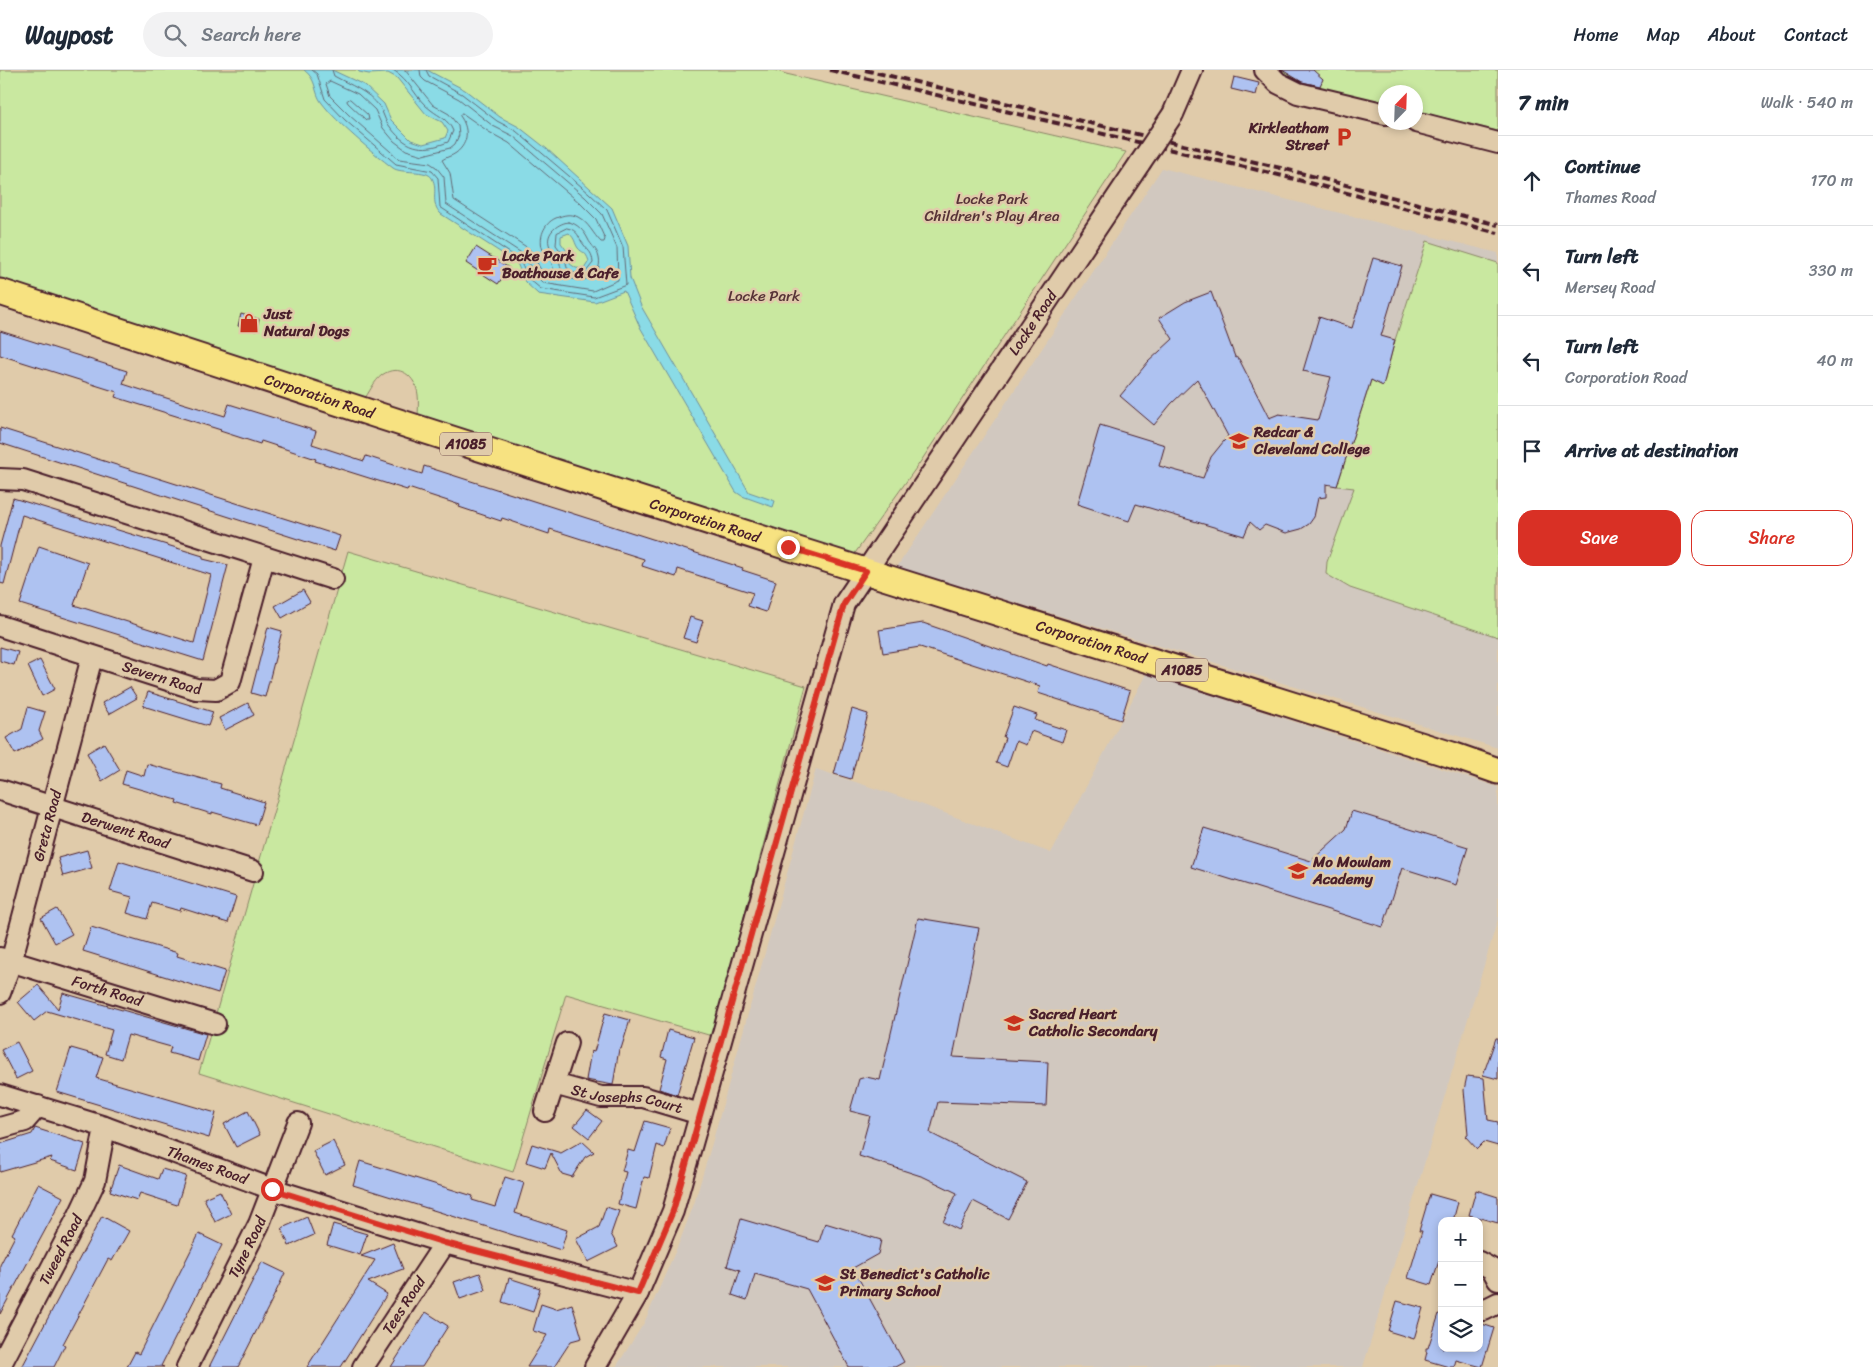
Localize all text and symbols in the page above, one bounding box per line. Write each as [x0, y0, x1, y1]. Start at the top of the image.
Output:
search box [143, 12, 493, 57]
text: Waypost [25, 14, 113, 56]
text: Search here [201, 18, 301, 51]
text: Home [1574, 19, 1619, 51]
text: Map [1647, 19, 1680, 51]
text: About [1708, 19, 1756, 51]
text: Contact [1784, 19, 1848, 51]
icon: search [161, 21, 189, 49]
text: 7 min [1518, 84, 1569, 122]
north arrow [1378, 85, 1423, 130]
text: Walk · 540 m [1761, 88, 1853, 117]
place label: Kirkleatham Street [1248, 115, 1330, 158]
parking icon: Kirkleatham Street [1333, 126, 1355, 148]
text: Continue [1565, 150, 1641, 183]
text: 170 m [1810, 166, 1853, 195]
icon: ahead [1518, 167, 1546, 195]
text: Thames Road [1565, 183, 1656, 212]
park label: Locke Park Children's Play Area [925, 186, 1060, 229]
text: Turn left [1565, 240, 1638, 273]
place label: Locke Park Boathouse & Cafe [502, 243, 619, 286]
cafe icon: Locke Park Boathouse & Cafe [476, 254, 498, 276]
text: 330 m [1809, 256, 1853, 285]
icon: left [1518, 257, 1546, 285]
text: Mersey Road [1565, 273, 1655, 302]
park label: Locke Park [728, 283, 801, 309]
street label: Locke Road [1001, 284, 1065, 361]
place label: Just Natural Dogs [263, 301, 351, 344]
shop icon: Just Natural Dogs [238, 312, 260, 334]
text: Turn left [1565, 330, 1638, 363]
text: 40 m [1816, 346, 1853, 375]
icon: left [1518, 347, 1546, 375]
text: Corporation Road [1565, 363, 1687, 392]
street label: Corporation Road [261, 366, 379, 427]
place label: Redcar & Cleveland College [1253, 419, 1371, 462]
school or university icon: Redcar & Cleveland College [1228, 430, 1250, 452]
road number: A1085 [440, 432, 492, 456]
text: Arrive at destination [1565, 434, 1738, 467]
icon: arrive [1518, 437, 1546, 465]
street label: Corporation Road [646, 490, 765, 551]
button: Save [1518, 510, 1681, 566]
button: Share [1691, 510, 1853, 566]
route end [777, 536, 800, 559]
street label: Corporation Road [1033, 612, 1151, 672]
street label: Severn Road [119, 653, 203, 702]
road number: A1085 [1156, 658, 1208, 682]
street label: Greta Road [25, 786, 69, 864]
street label: Derwent Road [78, 804, 174, 857]
place label: Mo Mowlam Academy [1312, 849, 1391, 892]
school or university icon: Mo Mowlam Academy [1287, 860, 1309, 882]
street label: Forth Road [69, 968, 147, 1014]
place label: Sacred Heart Catholic Secondary [1028, 1001, 1158, 1044]
school or university icon: Sacred Heart Catholic Secondary [1003, 1012, 1025, 1034]
street label: St Josephs Court [568, 1076, 686, 1121]
street label: Thames Road [163, 1138, 253, 1192]
route start [261, 1178, 284, 1201]
street label: Tweed Road [31, 1209, 91, 1290]
street label: Tyne Road [221, 1212, 274, 1283]
map controls [1438, 1217, 1483, 1352]
button: + [1438, 1217, 1483, 1262]
place label: St Benedict's Catholic Primary School [839, 1261, 990, 1304]
button: − [1438, 1262, 1483, 1307]
street label: Tees Road [375, 1270, 433, 1340]
school or university icon: St Benedict's Catholic Primary School [814, 1272, 836, 1294]
button: layers [1438, 1307, 1483, 1352]

